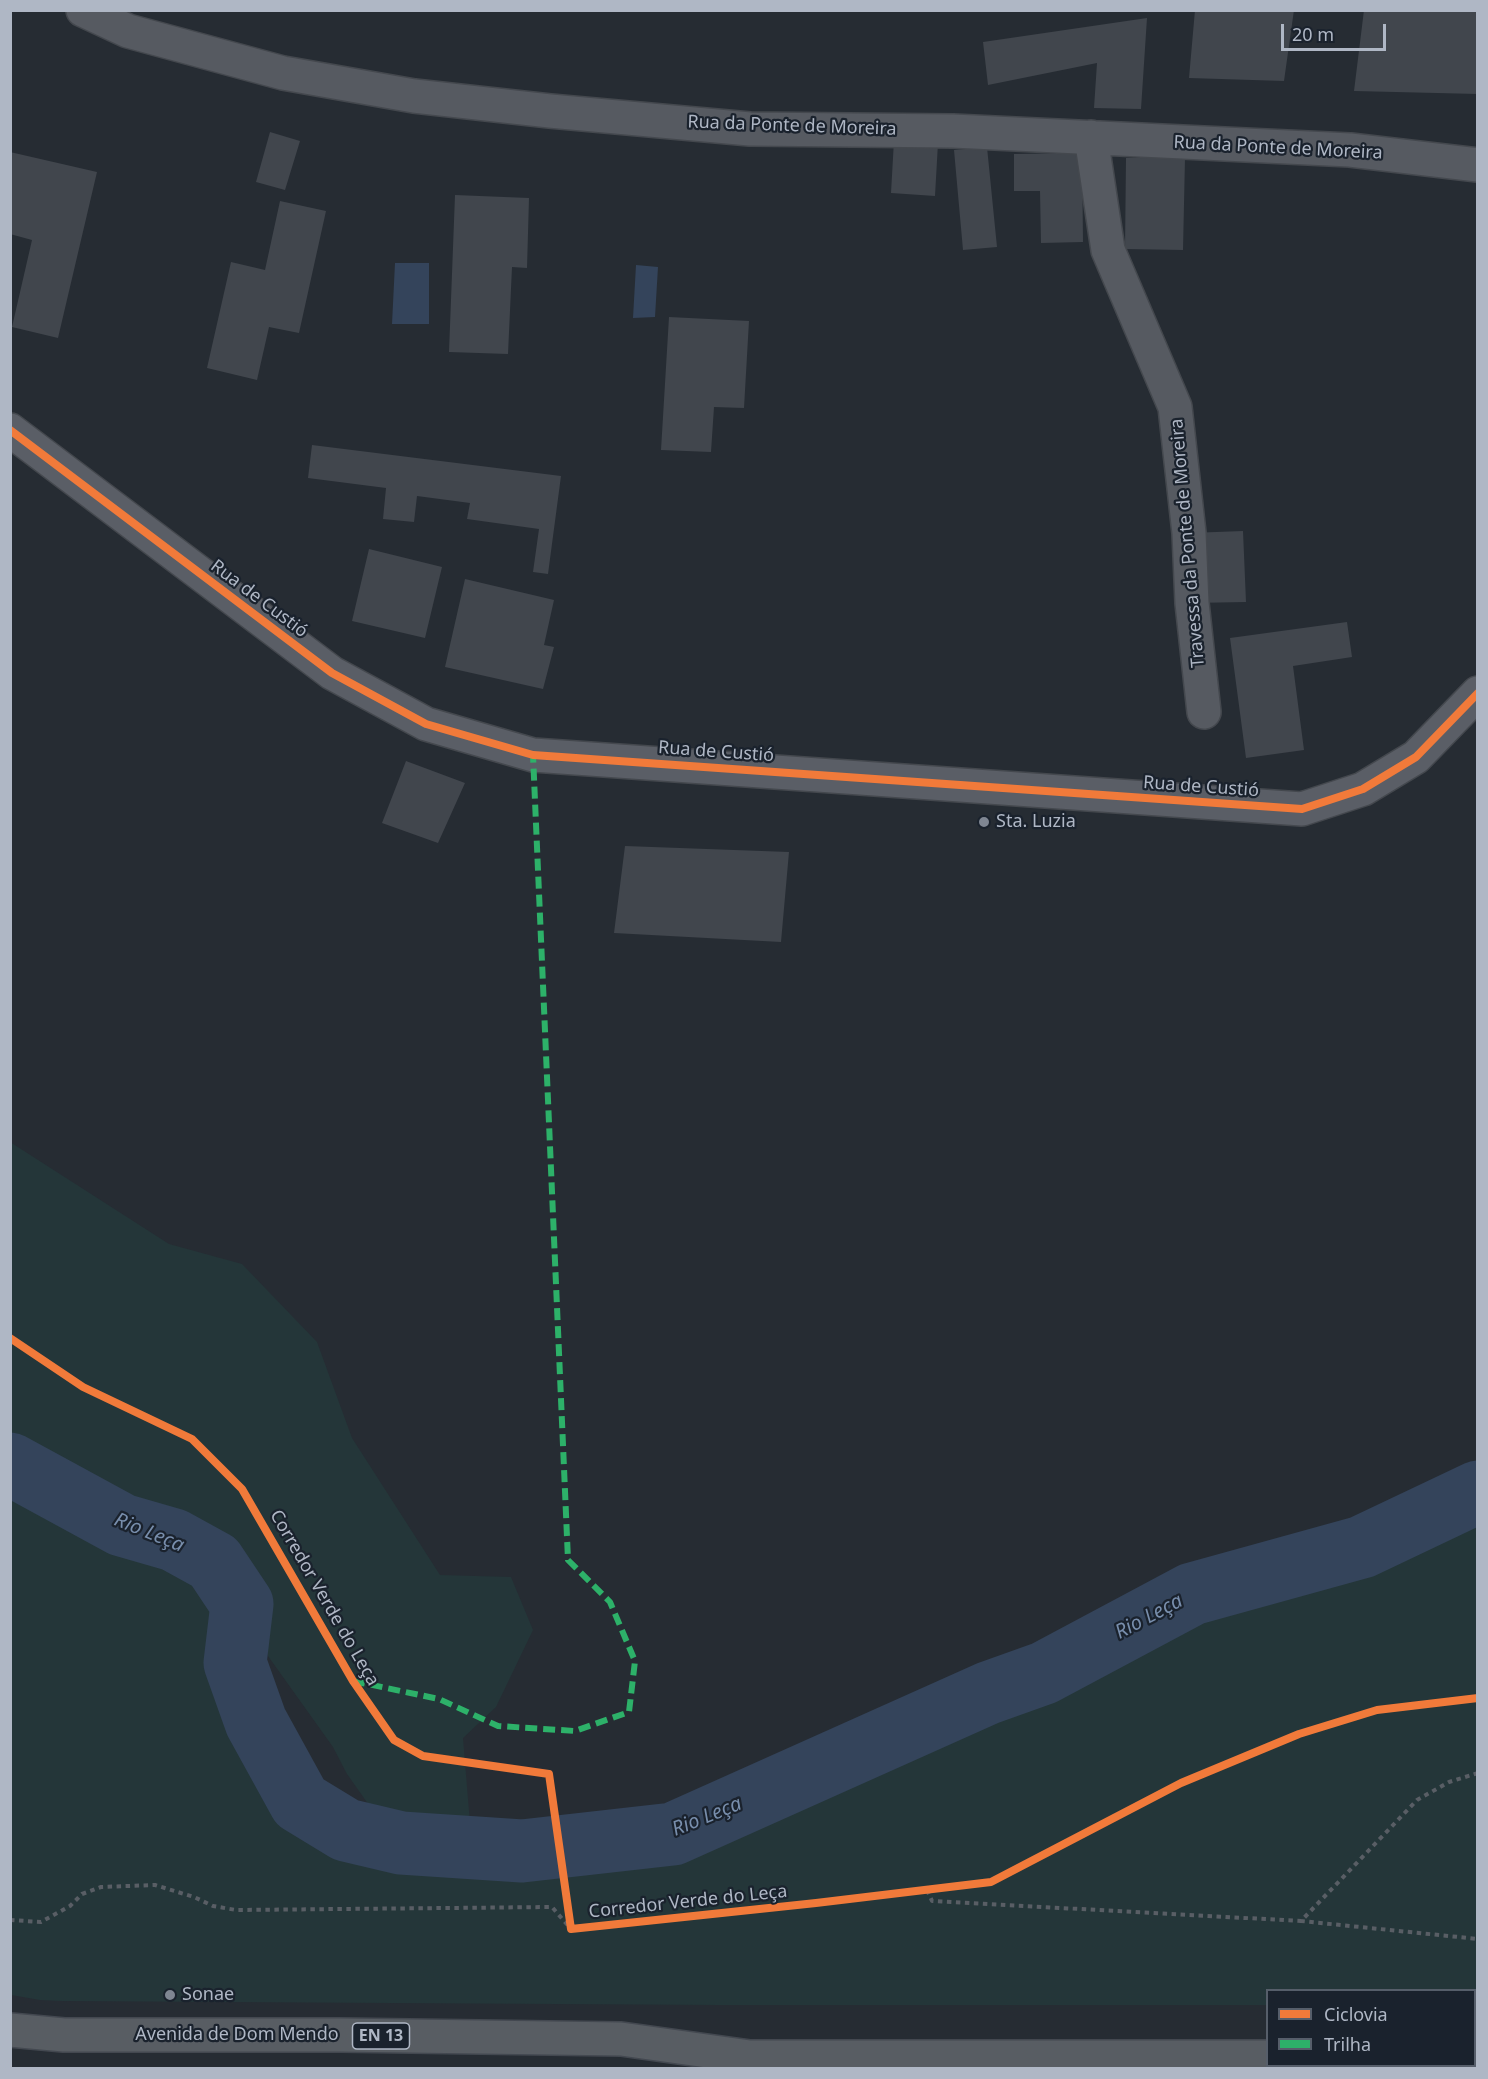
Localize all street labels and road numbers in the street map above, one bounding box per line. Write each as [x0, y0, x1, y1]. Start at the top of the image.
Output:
street label: Rua da Ponte de Moreira [687, 112, 897, 140]
street label: Rua da Ponte de Moreira [1173, 132, 1383, 164]
street label: Travessa da Ponte de Moreira [1166, 418, 1210, 668]
street label: Rua de Custió [206, 555, 312, 643]
street label: Rua de Custió [657, 737, 775, 767]
street label: Rua de Custió [1142, 772, 1260, 802]
street label: Corredor Verde do Leça [265, 1506, 383, 1690]
street label: Corredor Verde do Leça [588, 1881, 788, 1923]
road number: EN 13 [352, 2023, 410, 2049]
street label: Avenida de Dom Mendo [135, 2024, 339, 2046]

